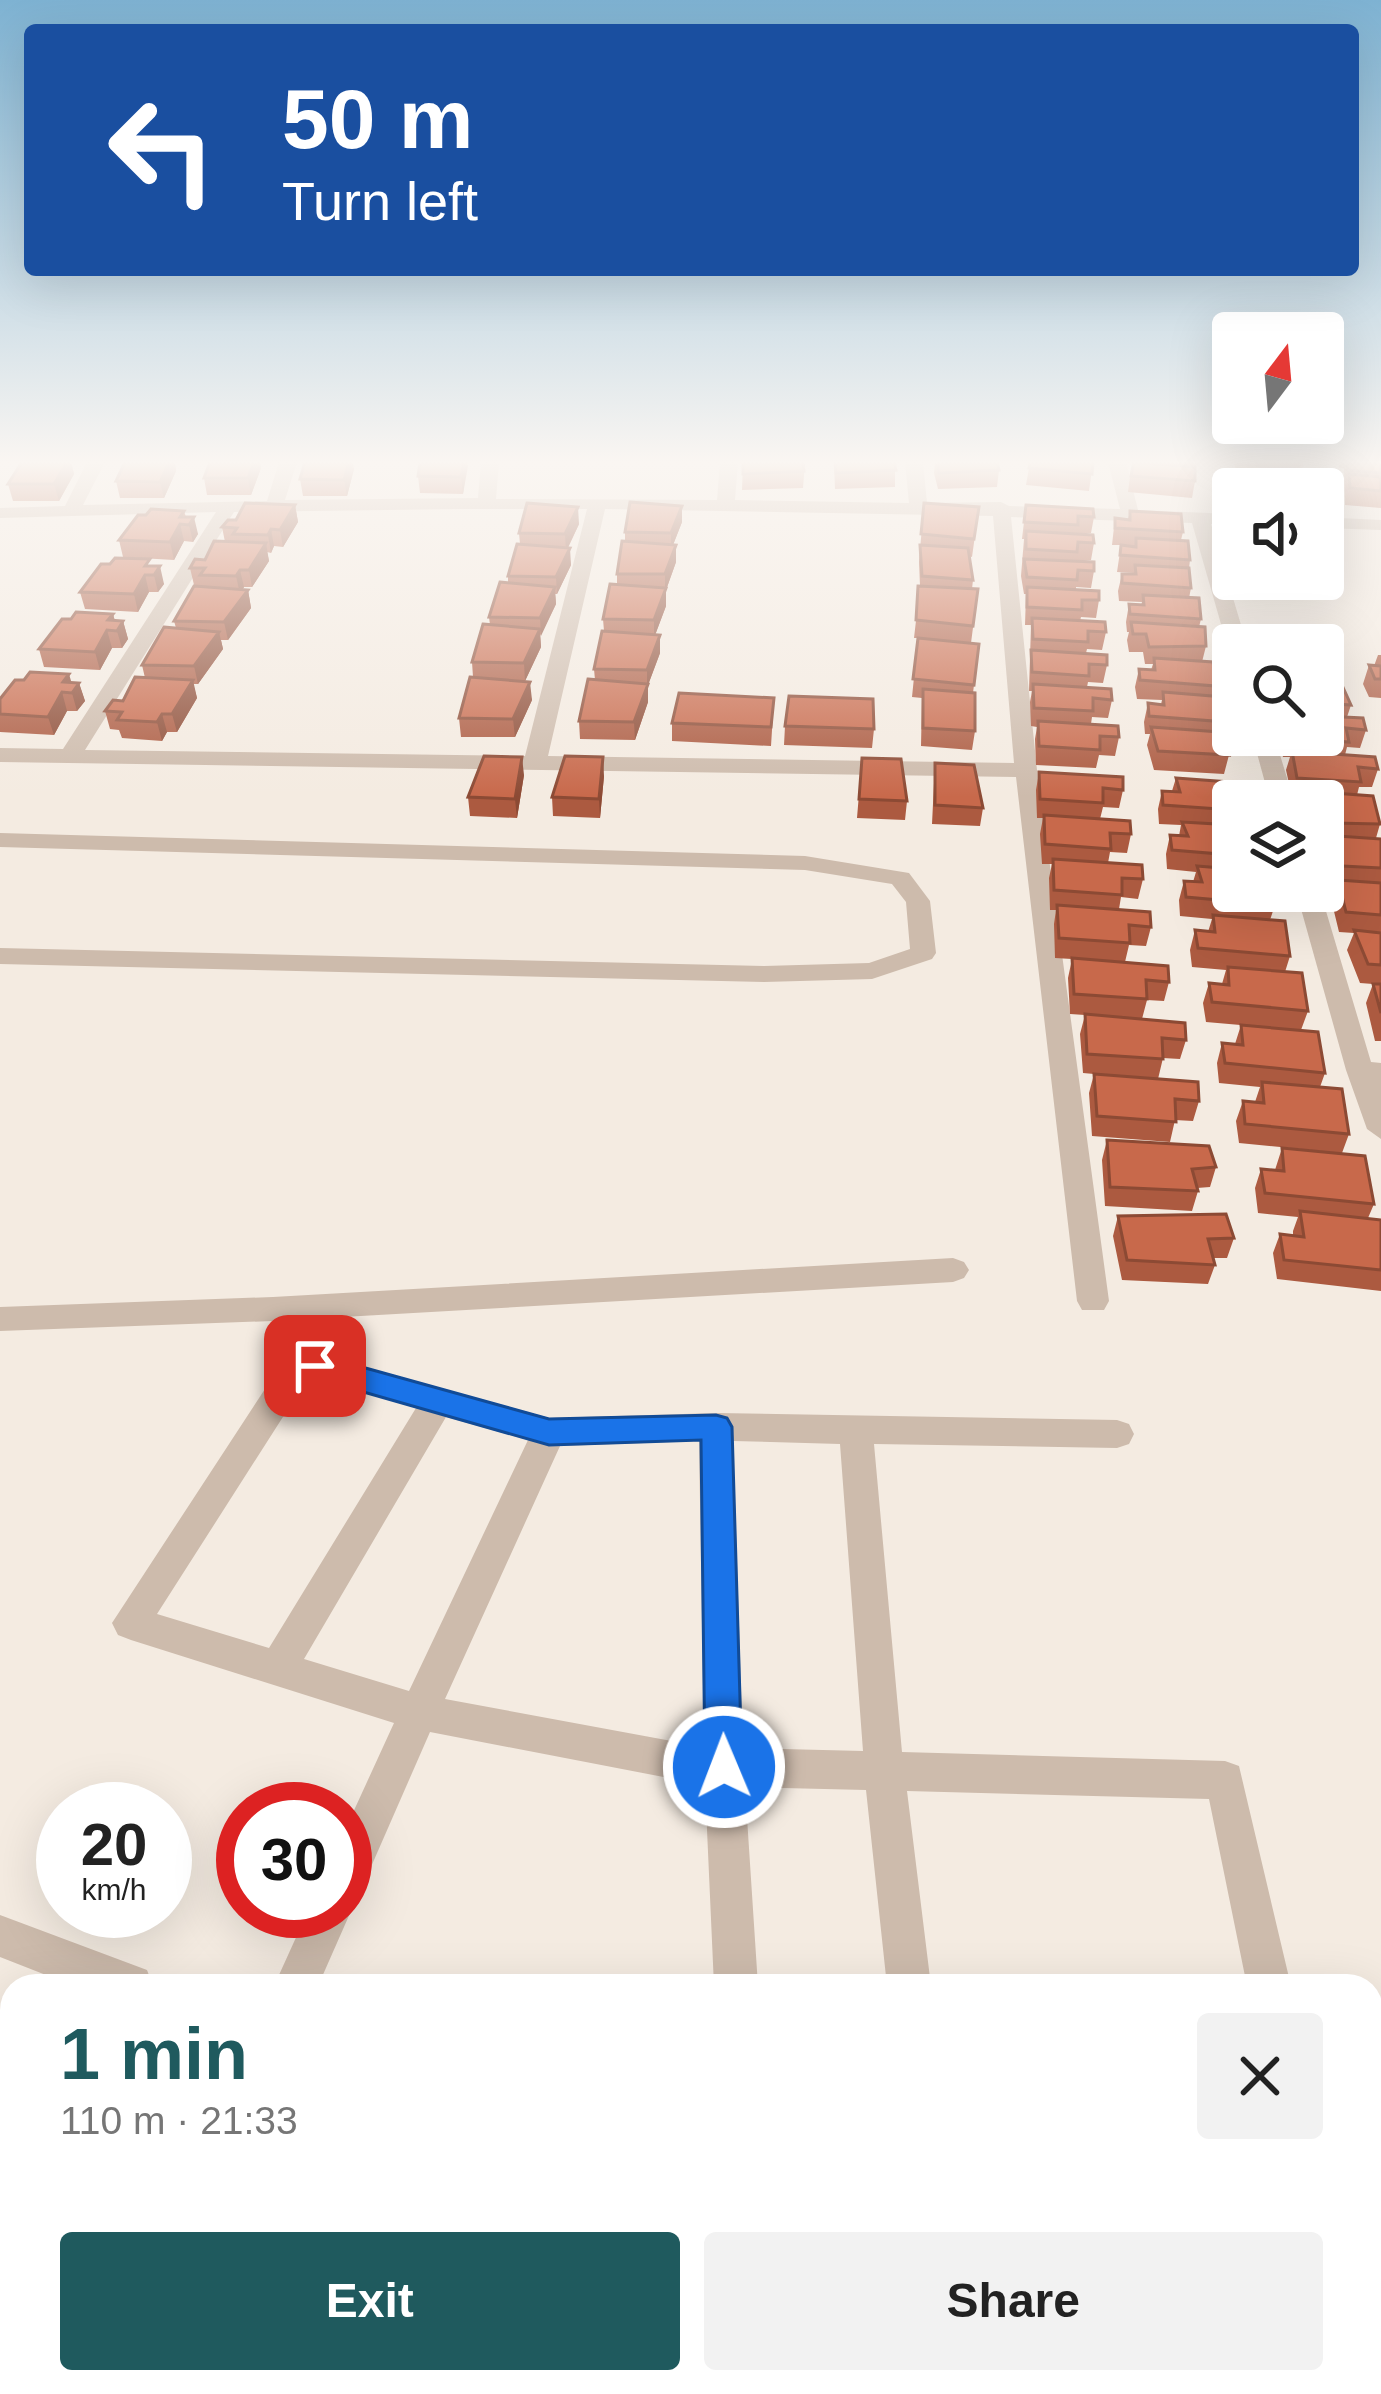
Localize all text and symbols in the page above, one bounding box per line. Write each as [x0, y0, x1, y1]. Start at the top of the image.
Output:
icon: left [84, 72, 240, 228]
text: 50 m [282, 72, 473, 166]
text: Turn left [282, 171, 478, 231]
north arrow [1212, 312, 1344, 444]
map controls [1212, 312, 1344, 912]
button: sound [1212, 468, 1344, 600]
button: search [1212, 624, 1344, 756]
button: layers [1212, 780, 1344, 912]
pin [264, 1315, 366, 1417]
icon: arrive [282, 1333, 348, 1399]
position arrow [661, 1704, 787, 1830]
speed limit sign: 30 [216, 1782, 372, 1938]
text: 20 [81, 1811, 147, 1878]
text: km/h [81, 1873, 147, 1906]
button: close [1197, 2013, 1323, 2139]
text: 1 min [60, 2014, 248, 2094]
text: 110 m · 21:33 [60, 2099, 298, 2142]
button: Exit [60, 2232, 680, 2370]
button: Share [704, 2232, 1323, 2370]

